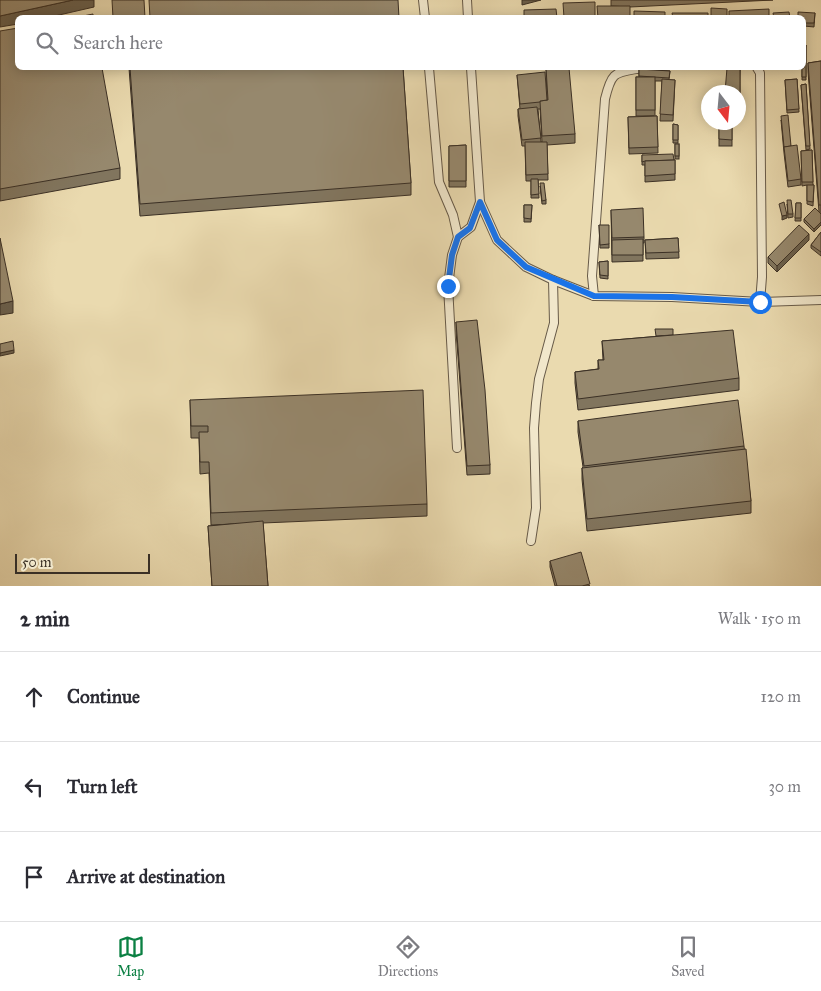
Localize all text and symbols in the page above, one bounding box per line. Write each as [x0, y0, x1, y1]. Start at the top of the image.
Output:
search box [15, 15, 806, 70]
icon: search [33, 29, 61, 57]
text: Search here [73, 31, 163, 54]
north arrow [701, 85, 746, 130]
route end [437, 275, 460, 298]
route start [749, 291, 772, 314]
scale bar [15, 551, 150, 574]
text: 50 m [22, 554, 51, 571]
text: 2 min [20, 606, 70, 632]
text: Walk · 150 m [718, 609, 801, 628]
icon: ahead [20, 683, 48, 711]
text: Continue [67, 685, 140, 708]
text: 120 m [761, 687, 801, 706]
icon: left [20, 773, 48, 801]
text: Turn left [67, 775, 137, 798]
text: 30 m [768, 777, 801, 796]
icon: arrive [20, 863, 48, 891]
text: Arrive at destination [67, 865, 225, 888]
tab: Map [117, 933, 145, 980]
tab: Directions [378, 933, 438, 980]
tab: Saved [671, 933, 704, 980]

